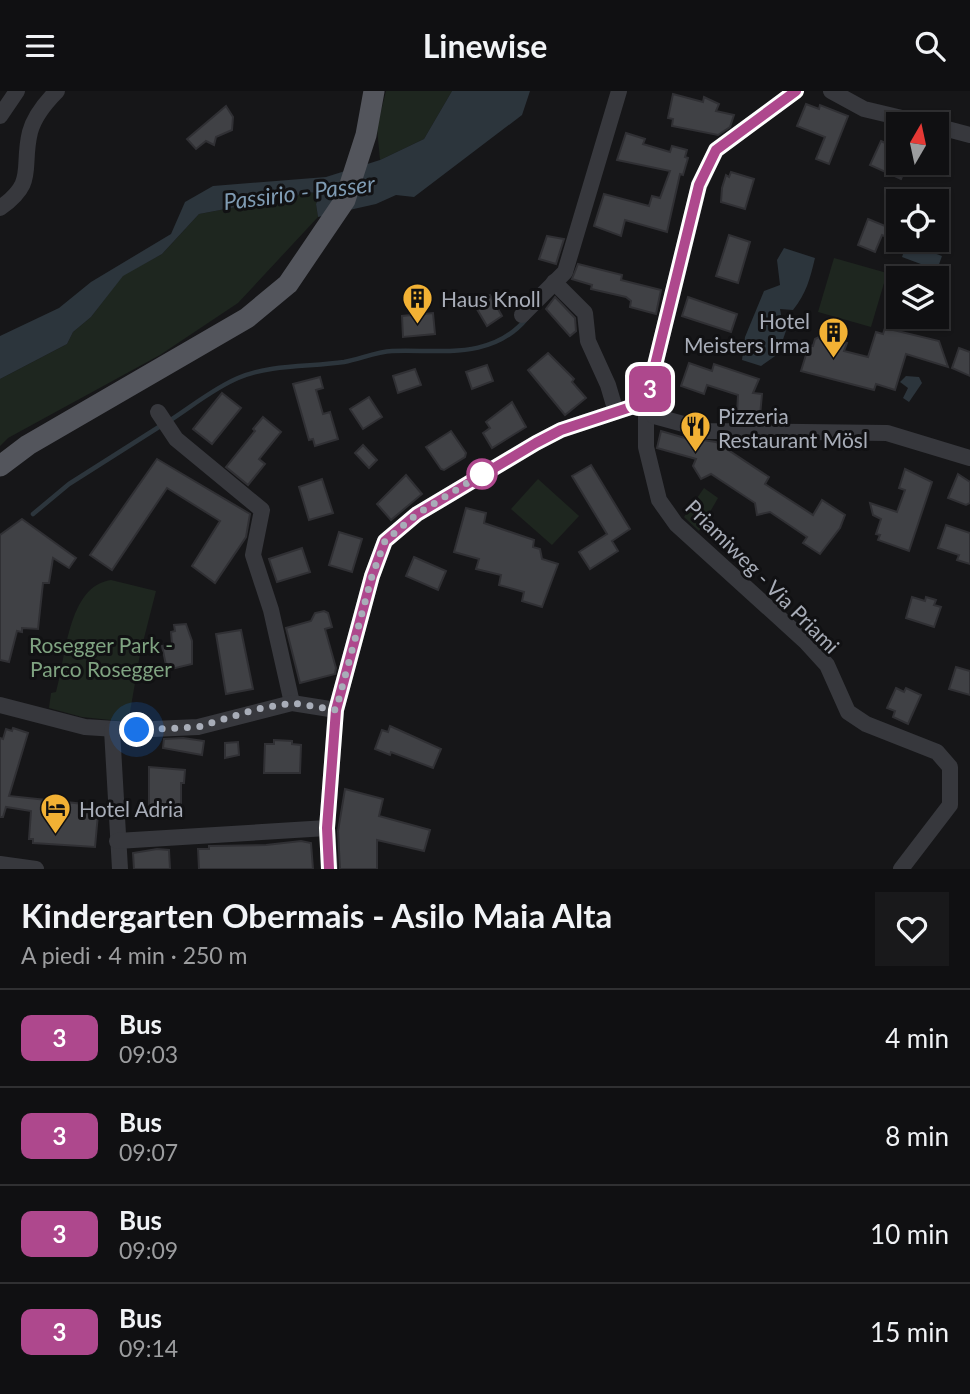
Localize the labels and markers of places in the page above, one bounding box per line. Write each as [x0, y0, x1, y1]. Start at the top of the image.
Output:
building icon: Haus Knoll [401, 281, 435, 325]
place label: Haus Knoll [441, 286, 541, 311]
place label: Hotel Meisters Irma [684, 308, 810, 357]
building icon: Hotel Meisters Irma [816, 315, 850, 359]
place label: Pizzeria Restaurant Mösl [718, 403, 868, 452]
restaurant icon: Pizzeria Restaurant Mösl [678, 410, 712, 454]
unlabelled marker [467, 459, 497, 489]
hotel icon: Hotel Adria [39, 791, 73, 835]
place label: Hotel Adria [79, 796, 184, 821]

